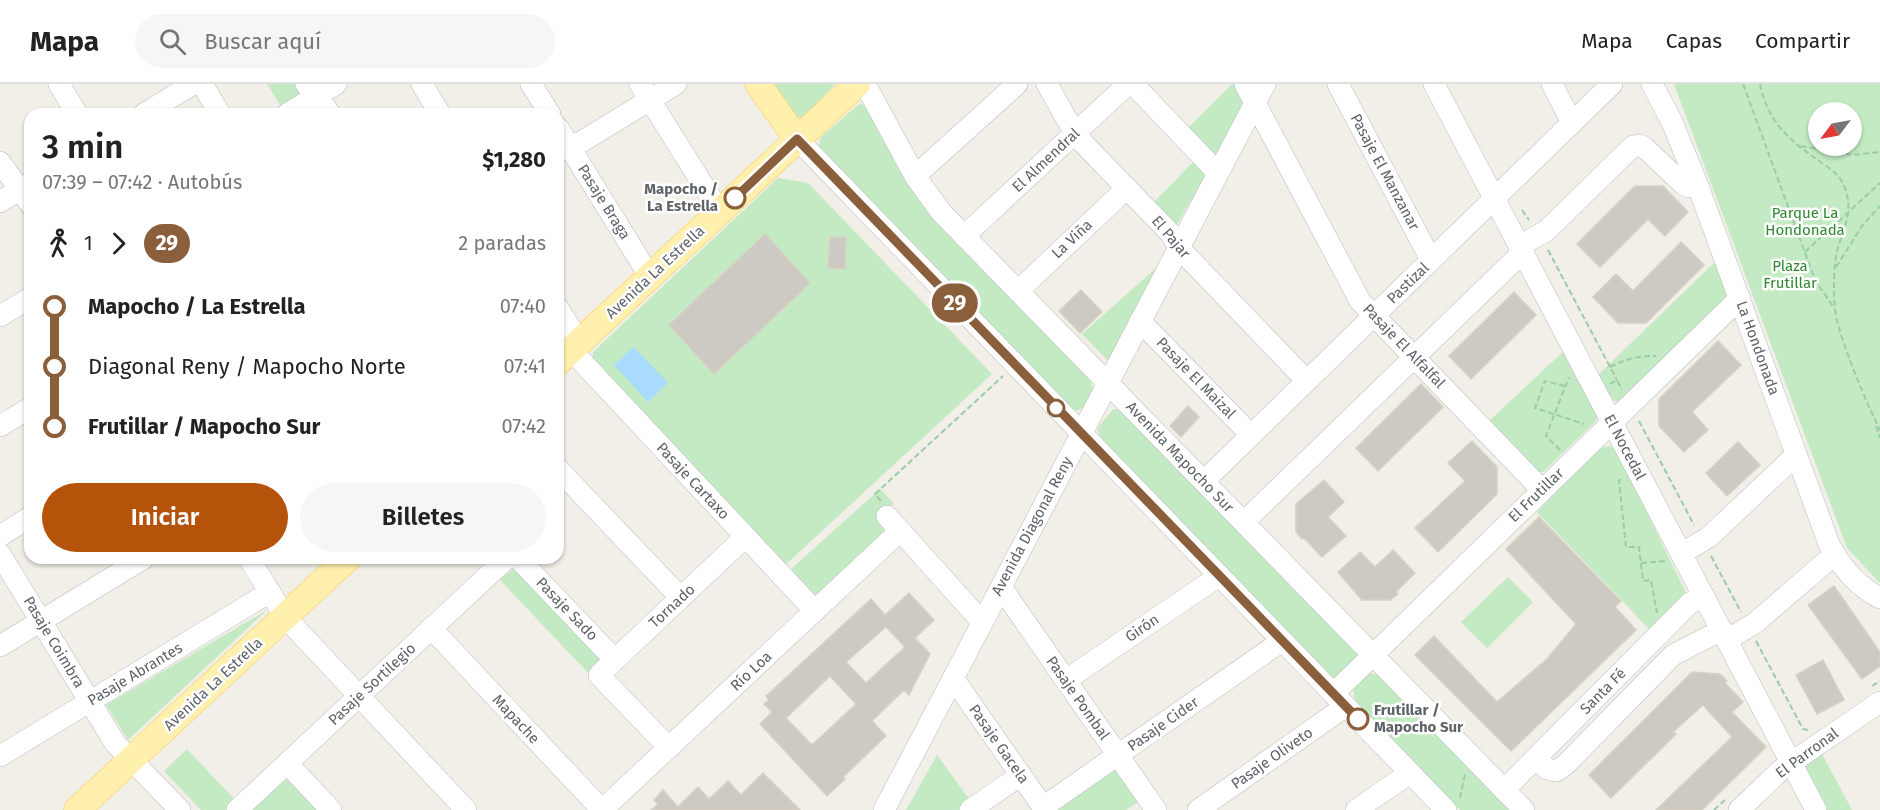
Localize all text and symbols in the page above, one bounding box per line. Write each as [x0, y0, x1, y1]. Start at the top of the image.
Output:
search box [135, 14, 555, 68]
text: Mapa [30, 25, 99, 58]
icon: search [156, 25, 189, 58]
text: Buscar aquí [204, 28, 321, 55]
text: Mapa [1581, 28, 1633, 54]
text: Capas [1666, 28, 1722, 54]
text: Compartir [1755, 28, 1850, 54]
north arrow [1808, 102, 1862, 156]
map controls [1808, 102, 1862, 156]
street label: Pasaje El Manzanar [1347, 111, 1423, 233]
street label: El Almendral [1009, 124, 1084, 196]
text: 3 min [42, 127, 123, 167]
text: $1,280 [482, 146, 546, 173]
street label: Pasaje Braga [574, 161, 634, 243]
text: 07:39 – 07:42 · Autobús [42, 170, 242, 194]
place label: Mapocho / La Estrella [644, 180, 718, 215]
marker: Mapocho / La Estrella [724, 187, 746, 209]
park label: Parque La Hondonada [1765, 204, 1845, 239]
street label: El Pajar [1148, 212, 1194, 262]
street label: La Viña [1048, 216, 1096, 262]
street label: Avenida La Estrella [602, 222, 708, 322]
icon: walk [42, 227, 75, 260]
icon: forward [102, 227, 135, 260]
text: 29 [156, 230, 178, 256]
text: 1 [84, 231, 93, 255]
text: 2 paradas [458, 231, 546, 255]
park label: Plaza Frutillar [1763, 257, 1817, 292]
street label: Pastizal [1383, 258, 1433, 307]
line badge: 29 [928, 284, 982, 322]
text: 29 [944, 290, 966, 316]
text: Mapocho / La Estrella [88, 293, 306, 320]
text: 07:40 [500, 294, 546, 318]
street label: La Hondonada [1733, 298, 1783, 398]
street label: Pasaje El Alfalfal [1359, 300, 1449, 392]
street label: Pasaje El Maizal [1153, 334, 1240, 423]
text: Diagonal Reny / Mapocho Norte [88, 353, 406, 380]
text: 07:41 [504, 354, 546, 378]
street label: Avenida Mapocho Sur [1122, 398, 1238, 516]
unlabelled marker [1047, 399, 1065, 417]
street label: El Nocedal [1600, 411, 1650, 483]
text: Frutillar / Mapocho Sur [88, 413, 320, 440]
text: 07:42 [502, 414, 546, 438]
street label: Pasaje Cartaxo [653, 439, 733, 523]
street label: Avenida Diagonal Reny [988, 453, 1077, 599]
street label: El Frutillar [1505, 464, 1568, 526]
button: Iniciar [42, 483, 288, 552]
button: Billetes [300, 483, 546, 552]
street label: Pasaje Sado [532, 574, 602, 644]
street label: Tornado [645, 580, 699, 632]
street label: Pasaje Coimbra [20, 593, 88, 691]
street label: Girón [1122, 610, 1162, 646]
street label: Avenida La Estrella [160, 634, 266, 734]
street label: Pasaje Abrantes [84, 639, 186, 709]
street label: Pasaje Sortilegio [325, 639, 419, 729]
street label: Río Loa [727, 647, 775, 695]
street label: Pasaje Pombal [1042, 653, 1114, 744]
street label: Santa Fé [1576, 664, 1630, 718]
street label: Mapache [489, 691, 543, 747]
street label: Pasaje Cider [1124, 693, 1202, 755]
street label: Pasaje Gacela [965, 701, 1033, 787]
place label: Frutillar / Mapocho Sur [1374, 701, 1464, 736]
marker: Frutillar / Mapocho Sur [1347, 708, 1369, 730]
street label: Pasaje Oliveto [1228, 723, 1316, 793]
street label: El Parronal [1772, 724, 1842, 782]

